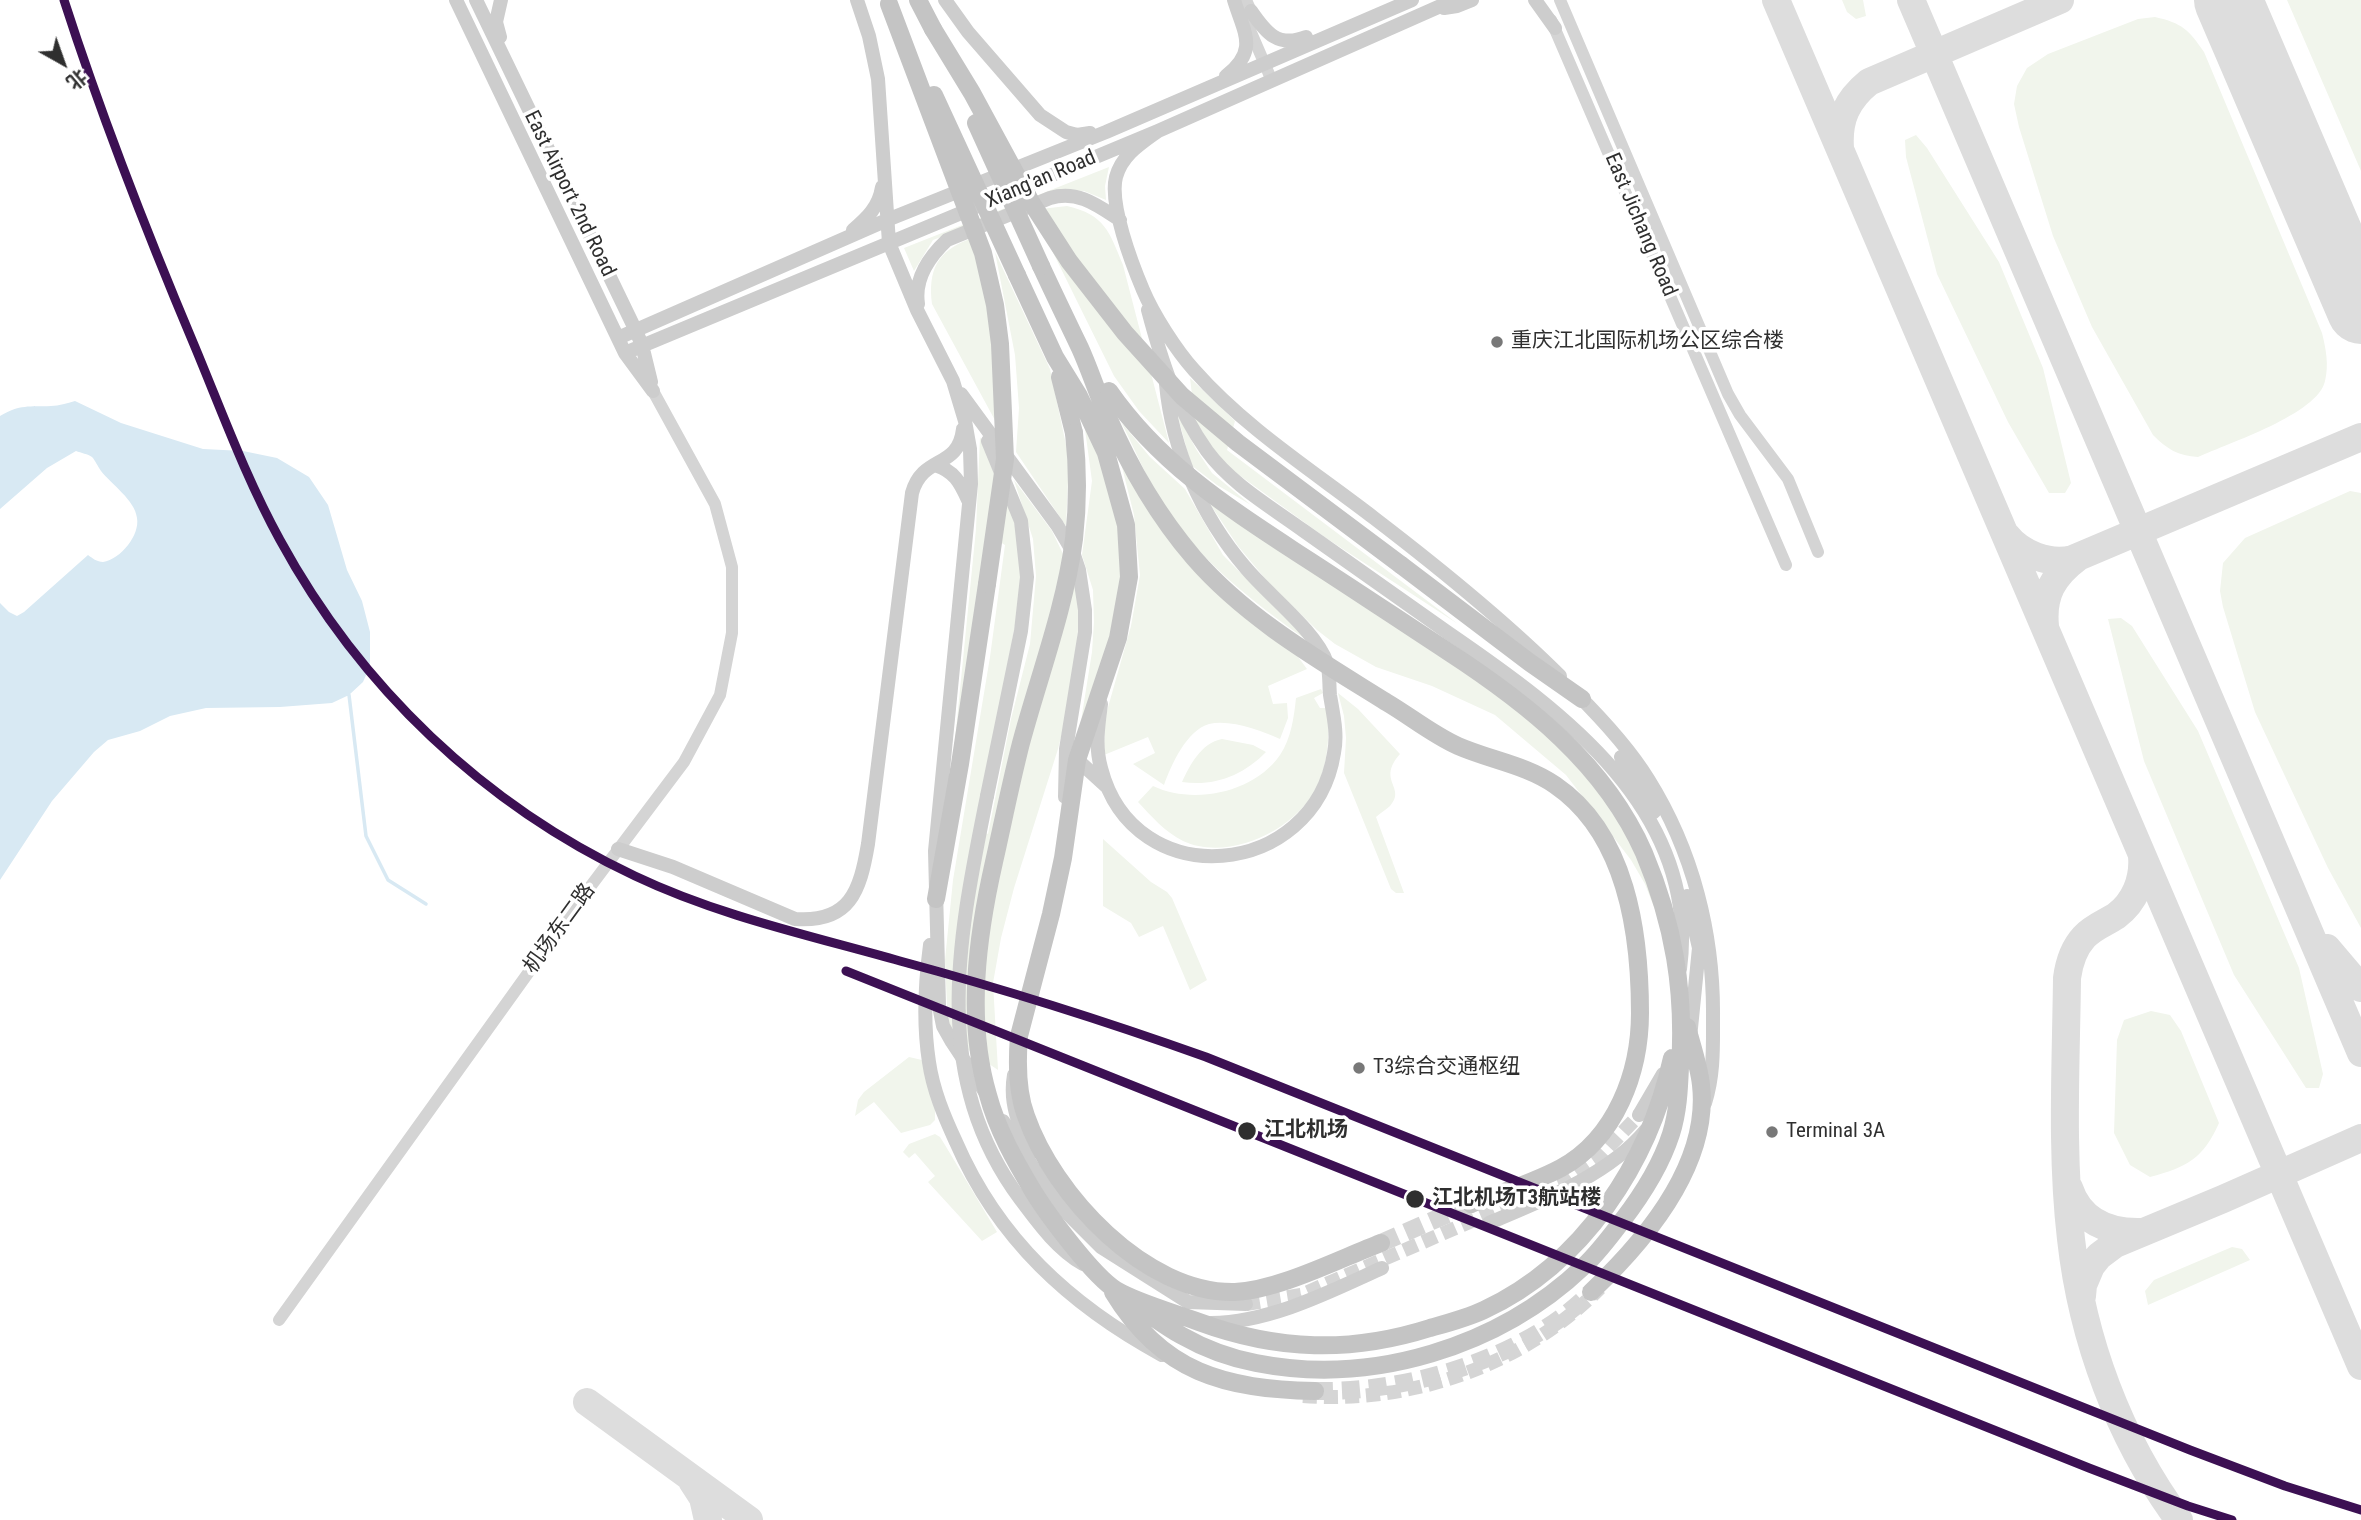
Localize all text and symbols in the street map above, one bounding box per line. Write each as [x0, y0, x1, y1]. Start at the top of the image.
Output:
north arrow [28, 28, 98, 98]
text: 北 [62, 65, 92, 94]
street label: East Airport 2nd Road [518, 107, 620, 281]
street label: Xiang'an Road [982, 145, 1100, 215]
street label: East Jichang Road [1598, 149, 1682, 301]
place label: 重庆江北国际机场公区综合楼 [1511, 329, 1784, 355]
marker: 重庆江北国际机场公区综合楼 [1489, 334, 1505, 350]
street label: 机场东二路 [519, 879, 601, 979]
place label: T3综合交通枢纽 [1373, 1055, 1520, 1081]
marker: T3综合交通枢纽 [1351, 1060, 1367, 1076]
place label: 江北机场 [1264, 1118, 1348, 1144]
place label: Terminal 3A [1786, 1119, 1885, 1145]
marker: 江北机场 [1236, 1120, 1258, 1142]
marker: Terminal 3A [1764, 1124, 1780, 1140]
place label: 江北机场T3航站楼 [1432, 1186, 1601, 1212]
marker: 江北机场T3航站楼 [1404, 1188, 1426, 1210]

